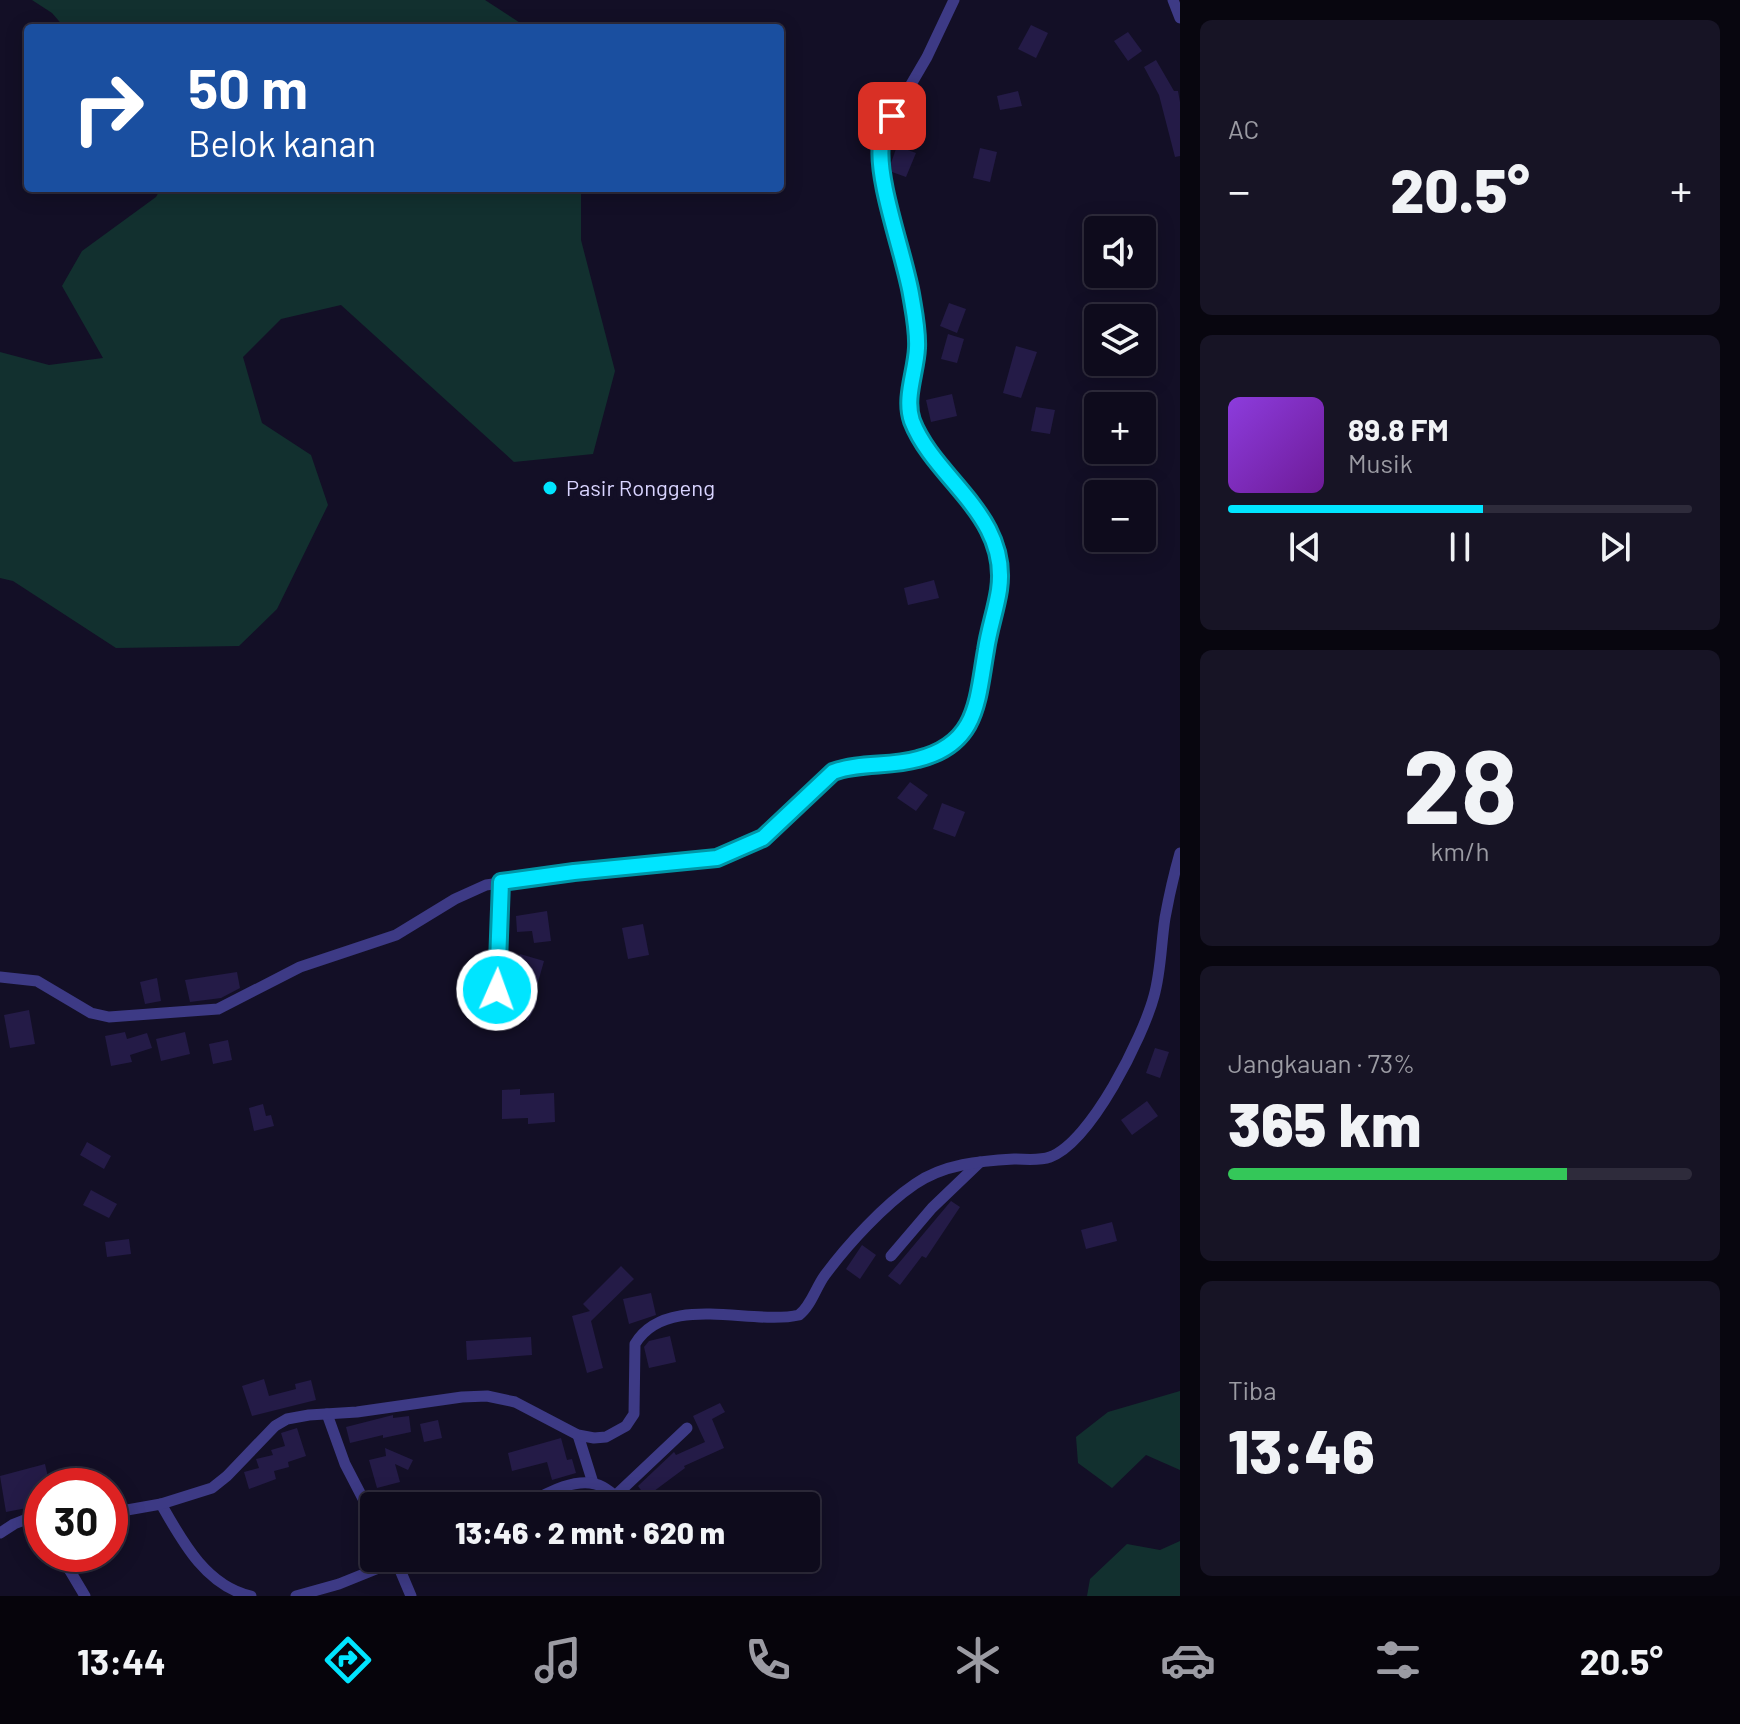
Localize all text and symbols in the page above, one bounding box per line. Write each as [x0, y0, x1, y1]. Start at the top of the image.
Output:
text: 50 m [188, 53, 308, 120]
icon: right [56, 56, 160, 160]
pin [858, 82, 926, 150]
icon: arrive [870, 94, 914, 138]
text: AC [1228, 113, 1259, 144]
text: Belok kanan [188, 121, 376, 164]
text: 20.5° [1390, 153, 1530, 225]
text: − [1228, 163, 1250, 216]
text: + [1670, 163, 1692, 216]
map controls [1084, 216, 1156, 552]
button: sound [1084, 216, 1156, 288]
button: layers [1084, 304, 1156, 376]
button: + [1084, 392, 1156, 464]
text: 89.8 FM [1348, 411, 1449, 447]
text: Musik [1348, 447, 1413, 478]
place label: Pasir Ronggeng [566, 474, 715, 500]
marker: Pasir Ronggeng [541, 479, 559, 497]
button: − [1084, 480, 1156, 552]
icon: previous [1283, 525, 1327, 569]
icon: pause [1438, 525, 1482, 569]
icon: next [1593, 525, 1637, 569]
text: 28 [1403, 720, 1517, 845]
text: km/h [1431, 835, 1489, 866]
position arrow [455, 948, 539, 1032]
text: Jangkauan · 73% [1228, 1047, 1415, 1078]
text: 365 km [1228, 1087, 1422, 1159]
text: Tiba [1228, 1374, 1277, 1405]
text: 13:46 [1228, 1414, 1375, 1486]
speed limit sign: 30 [24, 1468, 128, 1572]
text: 13:46 · 2 mnt · 620 m [455, 1514, 725, 1550]
icon: directions [320, 1632, 376, 1688]
icon: music [530, 1632, 586, 1688]
icon: phone [740, 1632, 796, 1688]
icon: climate [950, 1632, 1006, 1688]
icon: car [1160, 1632, 1216, 1688]
icon: filters [1370, 1632, 1426, 1688]
text: 13:44 [77, 1639, 166, 1682]
text: 20.5° [1580, 1639, 1663, 1682]

